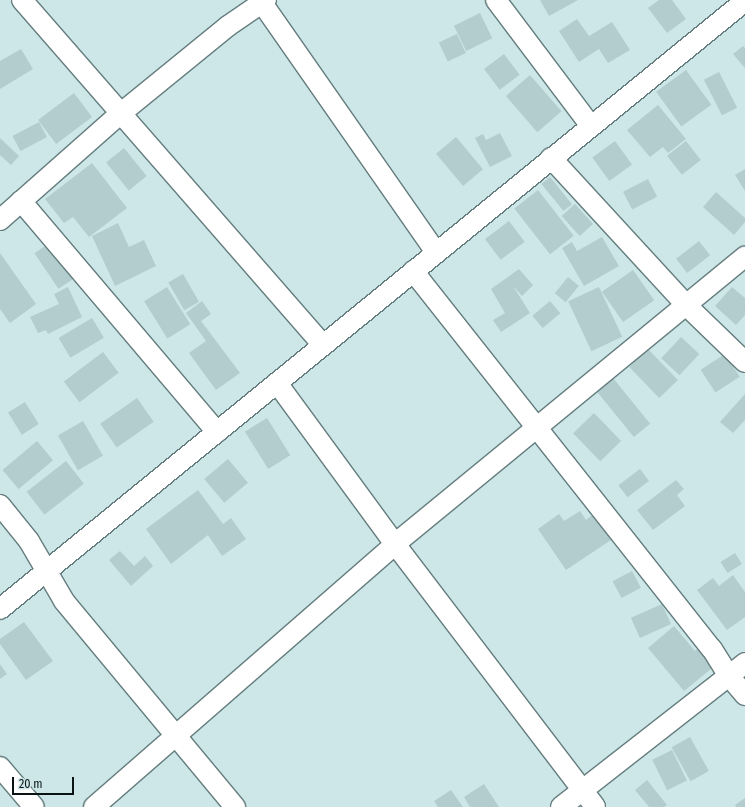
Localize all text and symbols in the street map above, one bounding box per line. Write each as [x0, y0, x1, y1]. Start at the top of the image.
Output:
scale bar [14, 769, 76, 795]
text: 20 m [19, 777, 43, 791]

